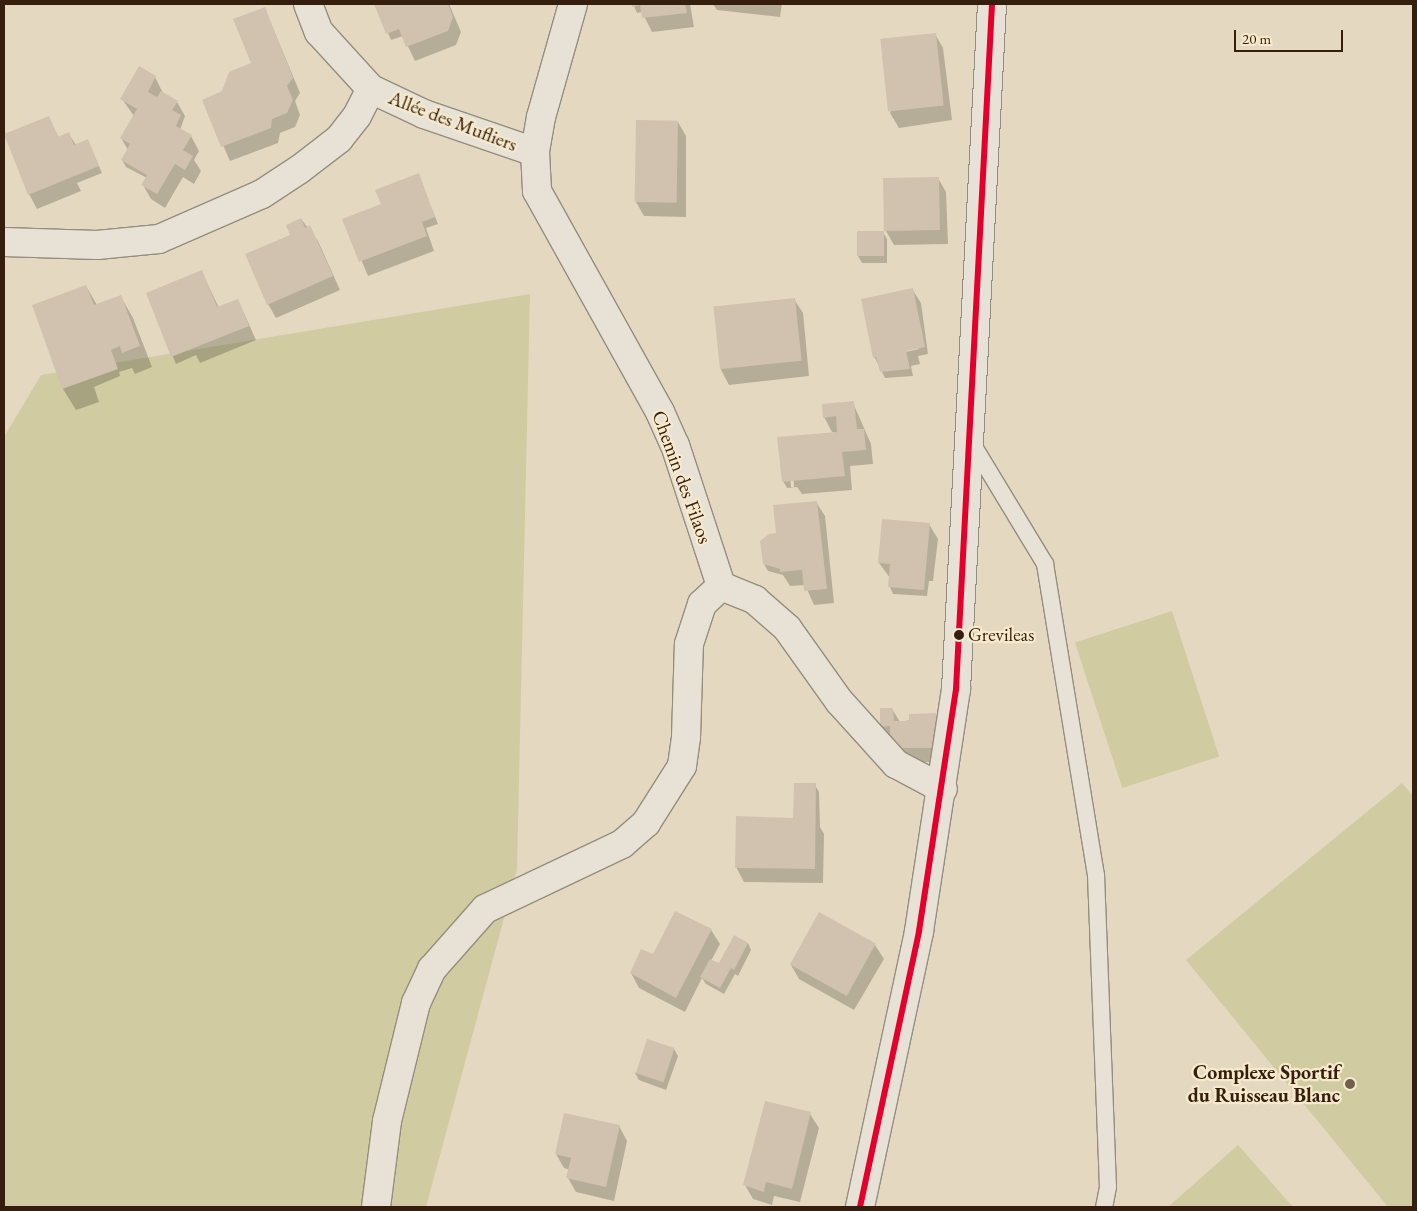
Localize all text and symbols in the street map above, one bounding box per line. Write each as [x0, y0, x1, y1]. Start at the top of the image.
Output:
scale bar [1237, 20, 1346, 52]
text: 20 m [1242, 29, 1271, 48]
street label: Allée des Mufliers [385, 85, 521, 157]
street label: Chemin des Filaos [647, 407, 717, 547]
place label: Grevileas [968, 624, 1034, 646]
marker: Grevileas [954, 630, 964, 640]
place label: Complexe Sportif du Ruisseau Blanc [1188, 1060, 1340, 1107]
marker: Complexe Sportif du Ruisseau Blanc [1344, 1078, 1356, 1090]

